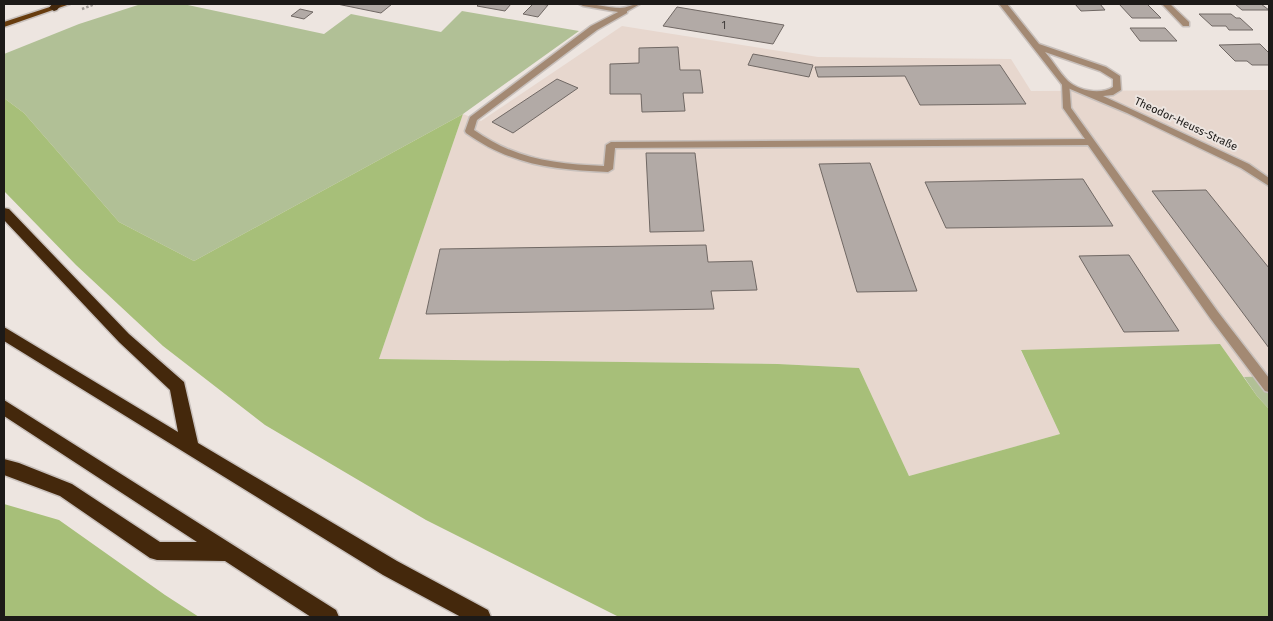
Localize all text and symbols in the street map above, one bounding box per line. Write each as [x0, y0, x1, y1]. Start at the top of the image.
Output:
house number: 1 [722, 19, 726, 32]
street label: Theodor-Heuss-Straße [1132, 94, 1240, 154]

